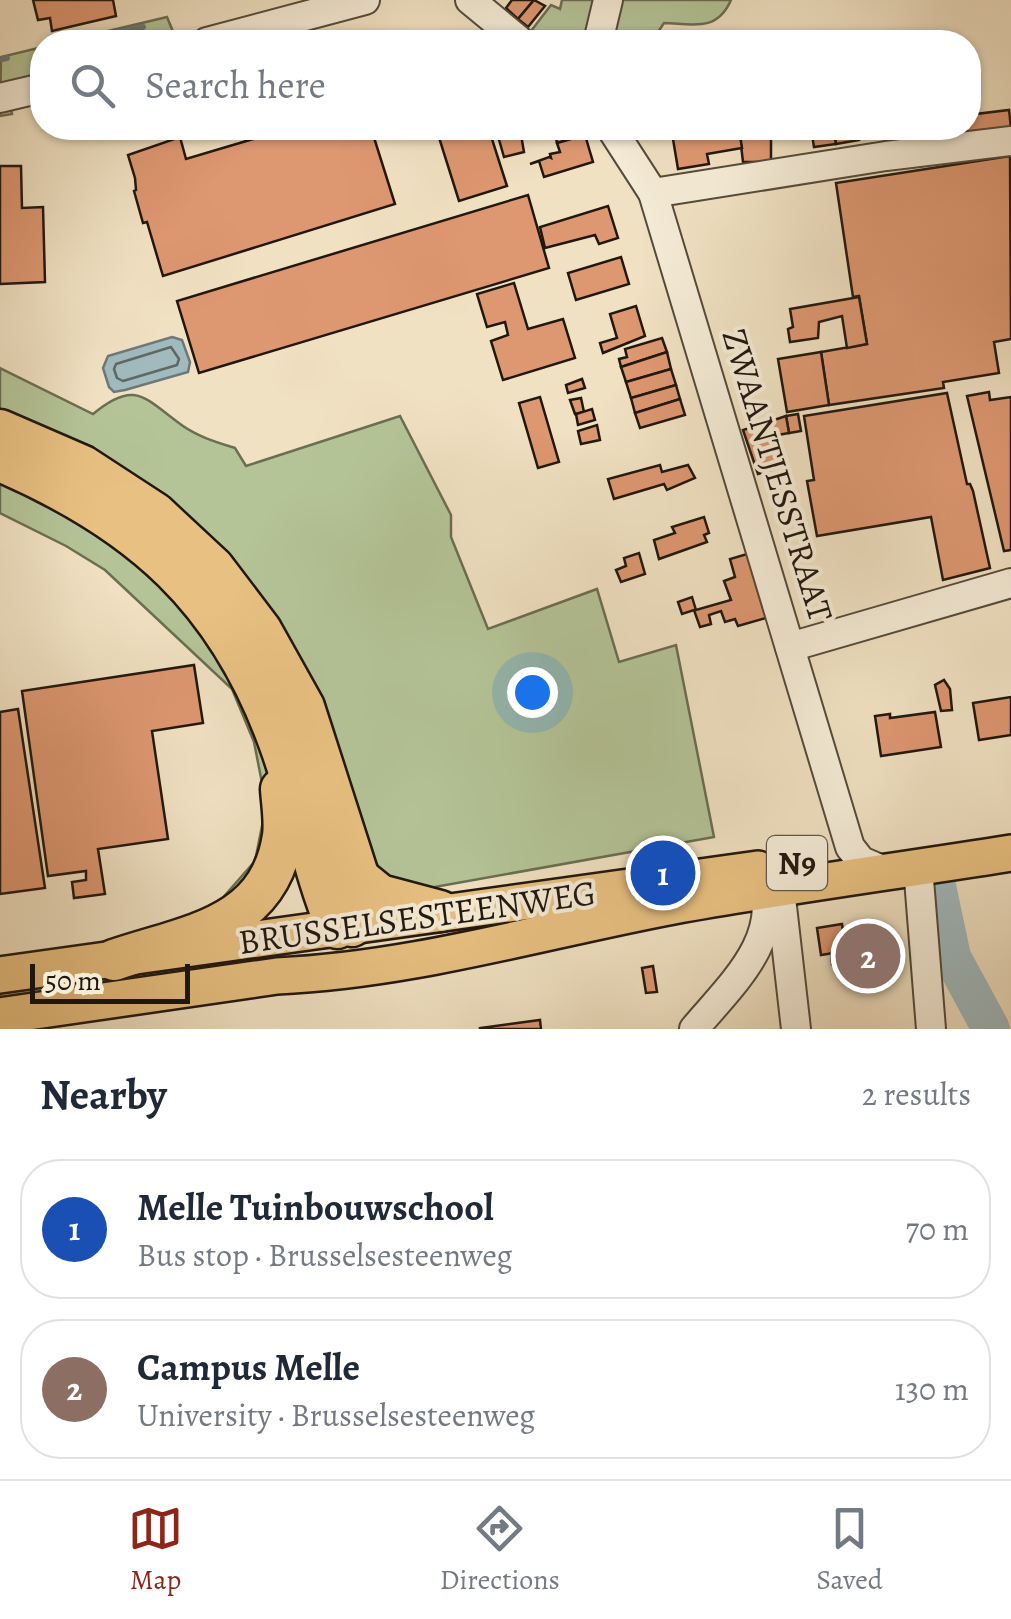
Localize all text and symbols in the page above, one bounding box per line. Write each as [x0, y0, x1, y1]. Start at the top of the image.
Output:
search box [30, 30, 981, 140]
icon: search [65, 58, 120, 113]
text: Search here [145, 59, 326, 111]
street label: ZWAANTJESSTRAAT [711, 323, 845, 627]
your location [507, 667, 558, 718]
pin: 1 [630, 836, 696, 910]
road number: N9 [767, 836, 827, 890]
street label: BRUSSELSESTEENWEG [235, 868, 599, 966]
pin: 2 [836, 918, 900, 994]
scale bar [30, 959, 190, 1004]
text: 50 m [45, 962, 101, 1000]
text: Nearby [40, 1066, 167, 1123]
text: 2 results [862, 1072, 971, 1116]
text: Melle Tuinbouwschool [137, 1181, 494, 1233]
text: 1 [69, 1207, 80, 1251]
text: 70 m [906, 1207, 969, 1251]
text: Bus stop · Brusselsesteenweg [137, 1233, 512, 1277]
text: Campus Melle [137, 1341, 360, 1393]
text: 2 [67, 1367, 82, 1411]
text: 130 m [895, 1367, 969, 1411]
text: University · Brusselsesteenweg [137, 1393, 535, 1437]
tab: Map [128, 1501, 183, 1599]
tab: Directions [440, 1501, 560, 1599]
tab: Saved [816, 1501, 883, 1599]

